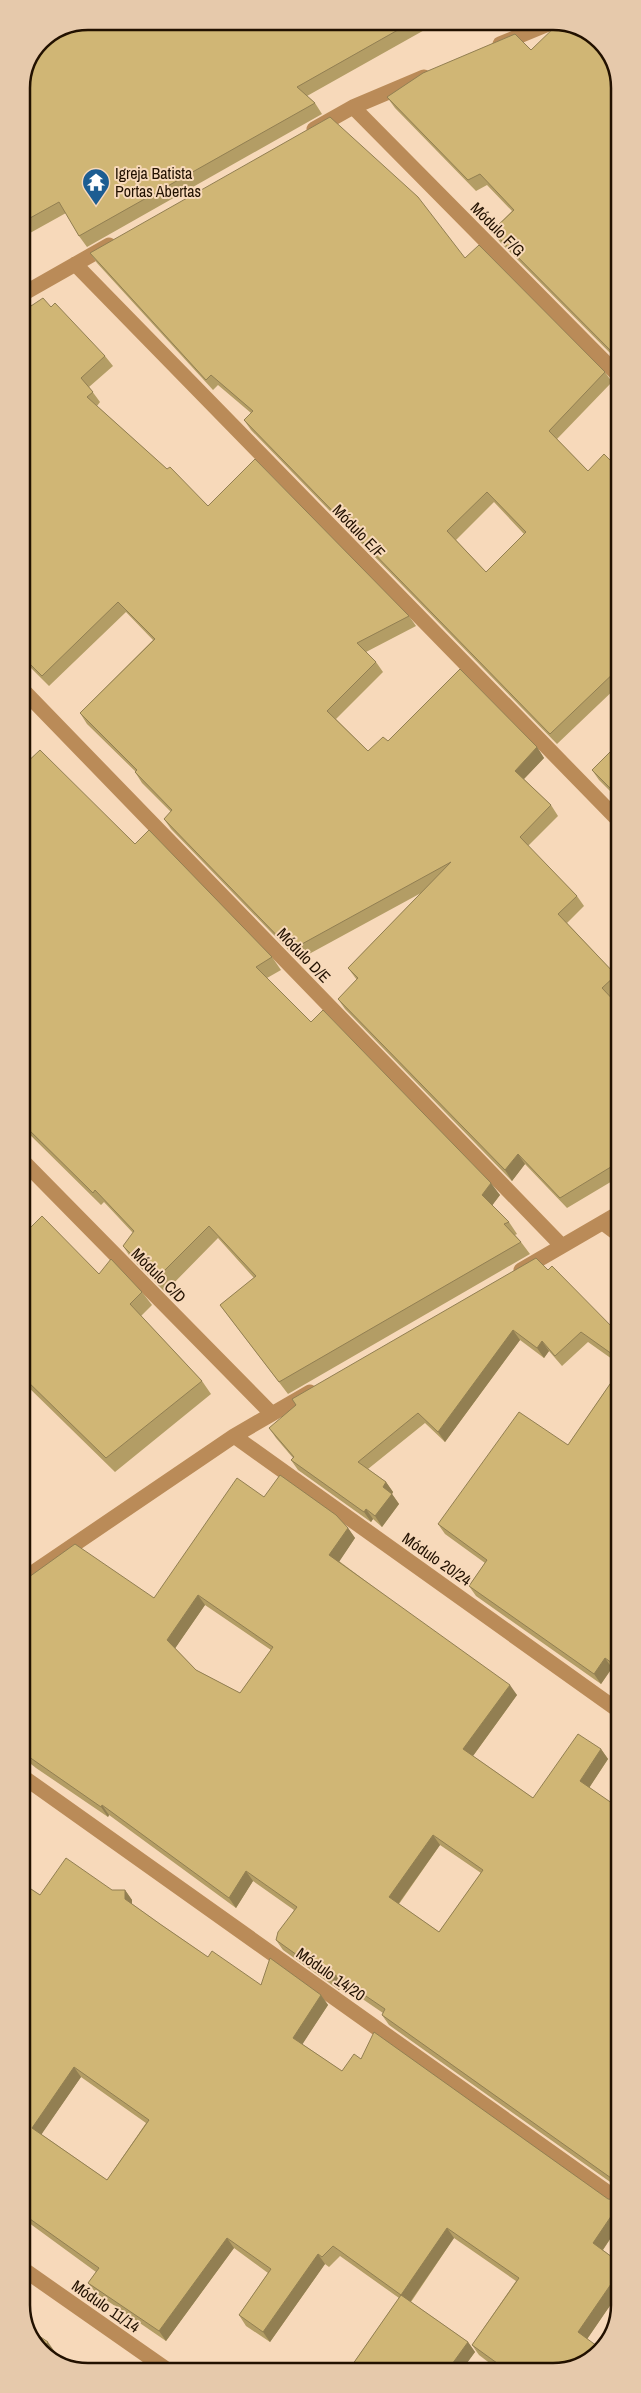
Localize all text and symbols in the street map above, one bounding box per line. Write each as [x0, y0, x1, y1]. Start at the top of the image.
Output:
place label: Igreja Batista Portas Abertas [115, 162, 201, 202]
temple icon: Igreja Batista Portas Abertas [81, 167, 111, 206]
street label: Módulo F/G [466, 197, 530, 261]
street label: Módulo E/F [328, 499, 390, 563]
street label: Módulo D/E [272, 923, 336, 987]
street label: Módulo C/D [127, 1243, 191, 1307]
street label: Módulo 20/24 [398, 1527, 476, 1591]
street label: Módulo 14/20 [292, 1942, 370, 2006]
street label: Módulo 11/14 [68, 2274, 144, 2338]

